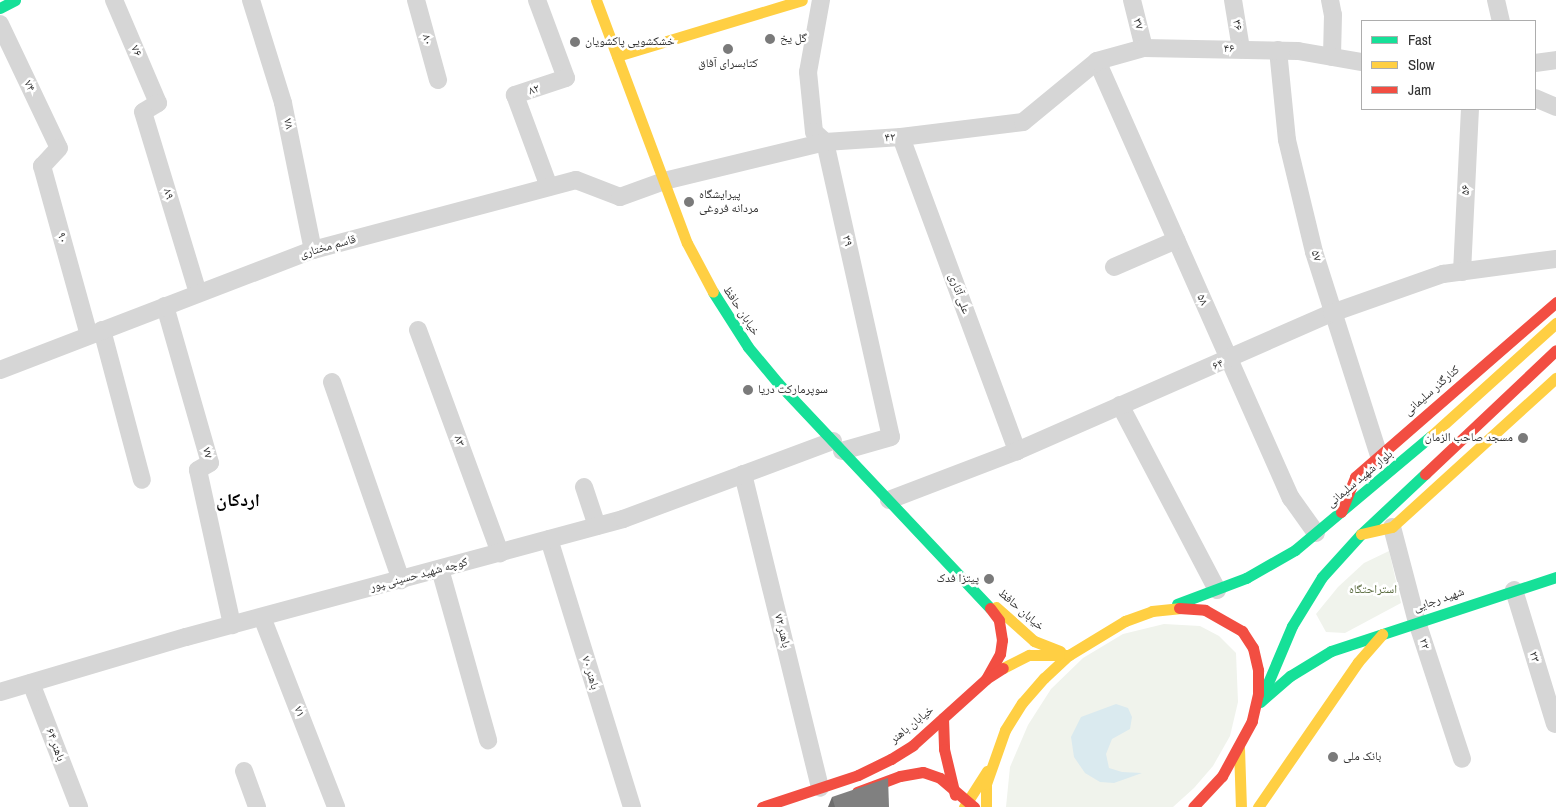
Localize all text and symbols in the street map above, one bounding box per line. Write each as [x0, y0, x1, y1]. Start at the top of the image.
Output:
street label: ۳۷ [1130, 17, 1146, 31]
street label: ۳۶ [1229, 19, 1245, 31]
legend [1361, 20, 1536, 110]
text: Fast [1408, 29, 1431, 50]
place label: گل یخ [780, 32, 807, 46]
street label: ۸۰ [419, 33, 435, 47]
marker: گل یخ [764, 33, 776, 45]
place label: خشکشویی پاکشویان [585, 35, 675, 49]
marker: خشکشویی پاکشویان [569, 36, 581, 48]
street label: ۴۶ [1223, 42, 1235, 56]
street label: ۷۶ [127, 43, 145, 59]
marker: کتابسرای آفاق [722, 43, 734, 55]
text: Slow [1408, 54, 1435, 75]
place label: کتابسرای آفاق [698, 57, 758, 71]
street label: ۷۴ [20, 78, 38, 94]
text: Jam [1408, 79, 1431, 100]
street label: ۸۲ [527, 81, 541, 99]
street label: ۷۸ [280, 117, 296, 131]
street label: ۴۲ [884, 130, 896, 146]
street label: ۵۶ [1459, 184, 1473, 196]
street label: ۸۹ [160, 187, 176, 201]
place label: پیرایشگاه مردانه فروغی [699, 188, 758, 216]
marker: پیرایشگاه مردانه فروغی [683, 196, 695, 208]
street label: ۹۰ [54, 231, 70, 245]
street label: قاسم مختاری [298, 232, 358, 262]
street label: ۳۹ [839, 234, 855, 248]
street label: ۵۷ [1308, 249, 1324, 263]
street label: علی آثاری [945, 272, 973, 316]
street label: خیابان حافظ [720, 284, 762, 338]
street label: ۵۸ [1193, 292, 1211, 308]
street label: ۶۴ [1210, 356, 1226, 374]
street label: کنارگذر سلیمانی [1401, 363, 1463, 419]
place label: سوپرمارکت دریا [758, 383, 828, 397]
marker: سوپرمارکت دریا [742, 384, 754, 396]
place label: مسجد صاحب الزمان [1425, 431, 1513, 445]
marker: مسجد صاحب الزمان [1517, 432, 1529, 444]
street label: ۸۳ [450, 433, 468, 449]
street label: ۷۷ [199, 446, 215, 460]
street label: بلوار شهید سلیمانی [1324, 447, 1396, 511]
district label: اردکان [216, 489, 260, 511]
street label: کوچه شهید حسینی ‍پور [369, 555, 469, 595]
place label: پیتزا فدک [936, 572, 979, 586]
marker: پیتزا فدک [983, 573, 995, 585]
park label: استراحتگاه [1349, 583, 1397, 597]
street label: شهید رجایی [1412, 585, 1466, 615]
street label: خیابان حافظ [995, 586, 1047, 634]
street label: باهنر ۷۲ [771, 613, 793, 649]
street label: ۲۲ [1415, 637, 1433, 651]
street label: ۲۳ [1526, 650, 1542, 664]
street label: باهنر ۷۰ [578, 654, 602, 692]
street label: خیابان باهنر [887, 703, 937, 747]
street label: ۷۱ [290, 704, 308, 720]
street label: باهنر ۶۴ [42, 726, 68, 764]
place label: بانک ملی [1343, 750, 1381, 764]
marker: بانک ملی [1327, 751, 1339, 763]

